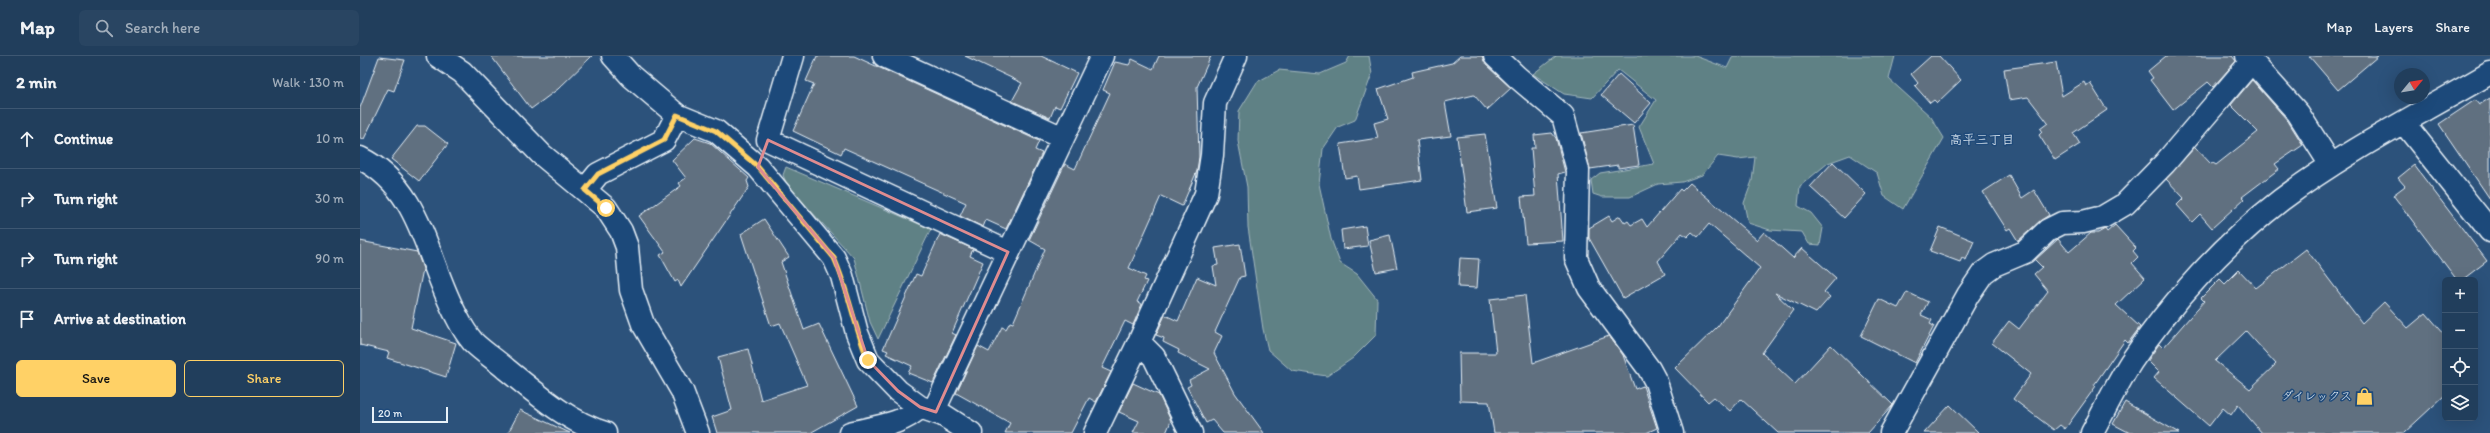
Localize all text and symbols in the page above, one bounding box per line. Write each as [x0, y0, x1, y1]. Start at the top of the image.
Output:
search box [79, 10, 359, 46]
text: Map [20, 16, 55, 39]
icon: search [93, 17, 115, 39]
text: Search here [125, 19, 200, 37]
text: Map [2327, 19, 2352, 36]
text: Layers [2374, 19, 2413, 36]
text: Share [2435, 19, 2470, 36]
north arrow [2394, 68, 2430, 104]
text: 2 min [16, 72, 56, 92]
text: Walk · 130 m [272, 75, 344, 90]
icon: ahead [16, 128, 38, 150]
text: Continue [54, 130, 113, 148]
text: 10 m [316, 131, 344, 146]
district label: 高平三丁目 [1949, 132, 2015, 147]
icon: right [16, 188, 38, 210]
text: Turn right [54, 190, 118, 208]
text: 30 m [315, 191, 344, 206]
route start [597, 199, 615, 217]
icon: right [16, 248, 38, 270]
text: Turn right [54, 250, 118, 268]
text: 90 m [315, 251, 344, 266]
map controls [2442, 277, 2478, 421]
button: + [2442, 277, 2478, 313]
icon: arrive [16, 308, 38, 330]
text: Arrive at destination [54, 310, 186, 328]
button: − [2442, 313, 2478, 349]
button: locate [2442, 349, 2478, 385]
route end [859, 351, 877, 369]
button: Save [16, 360, 176, 397]
button: Share [184, 360, 344, 397]
button: layers [2442, 385, 2478, 421]
shop icon: ダイレックス [2355, 386, 2375, 406]
place label: ダイレックス [2281, 389, 2352, 403]
scale bar [372, 405, 448, 424]
text: 20 m [378, 407, 402, 420]

